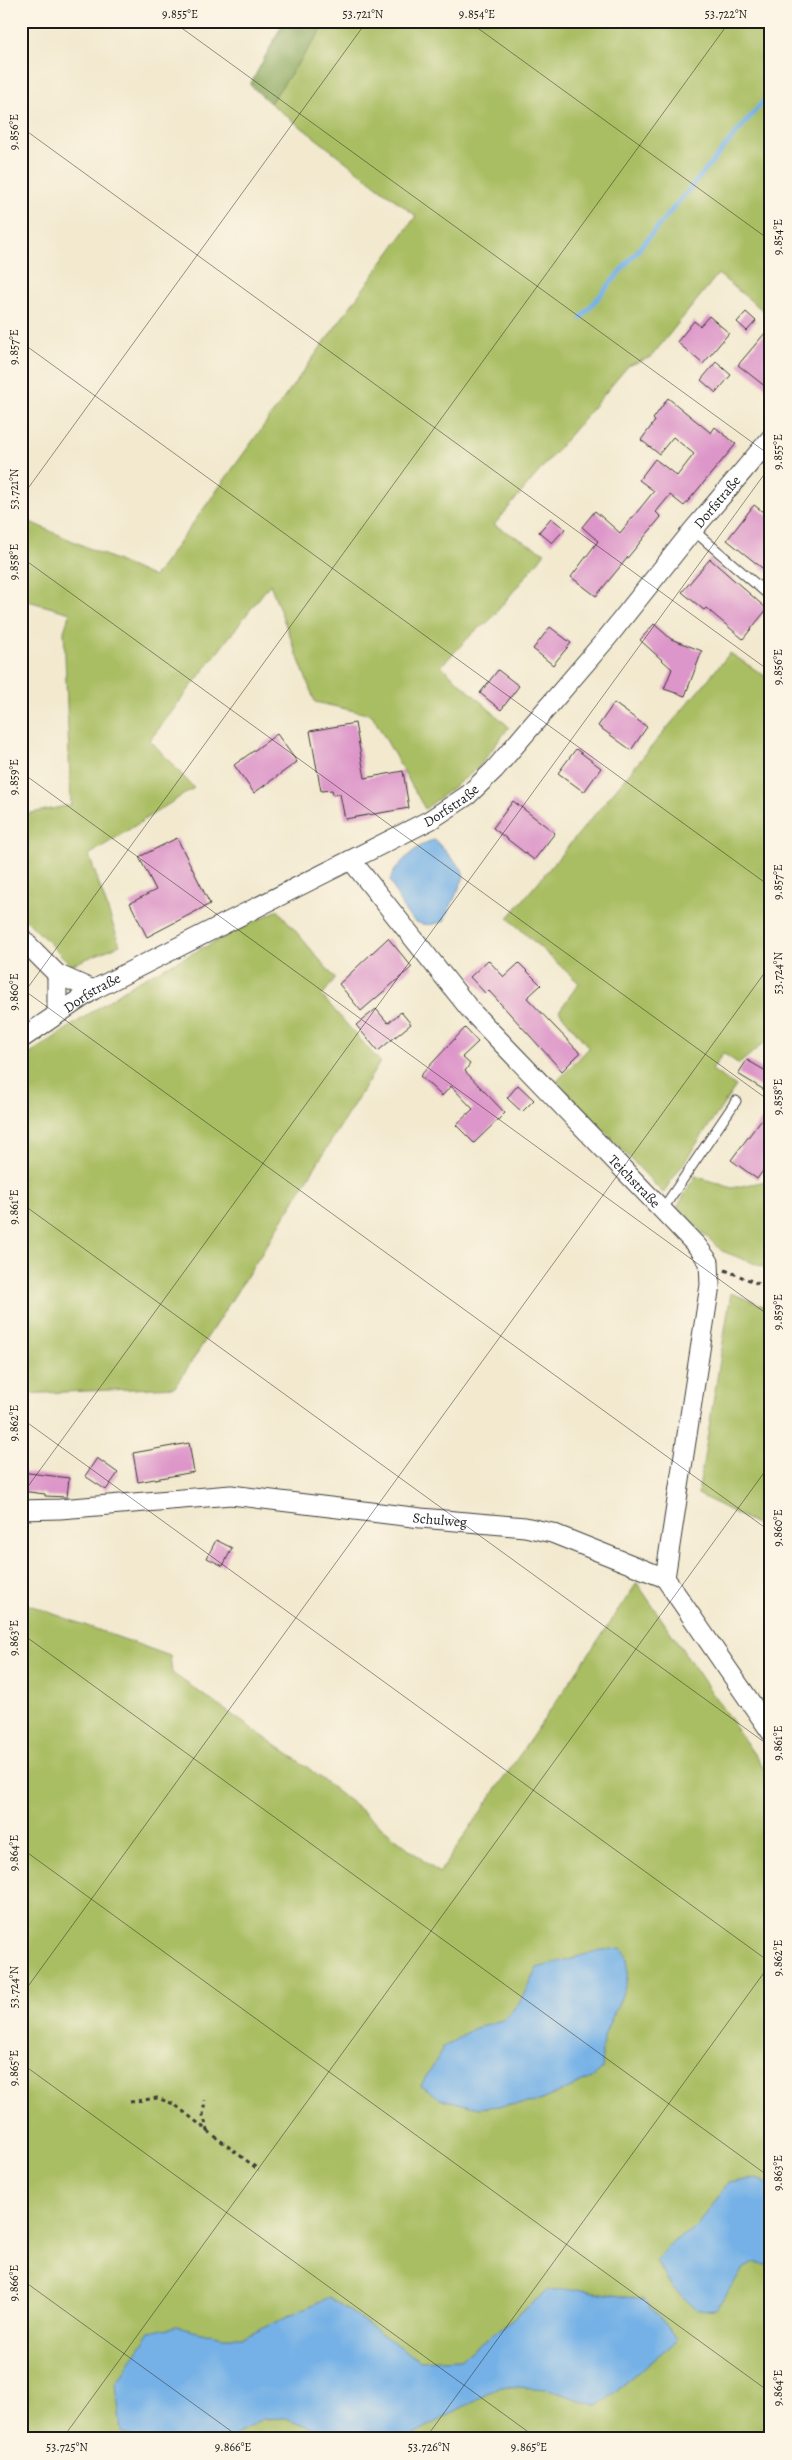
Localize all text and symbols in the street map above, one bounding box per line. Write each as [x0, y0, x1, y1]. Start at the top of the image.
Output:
text: 9.855°E [162, 6, 198, 22]
text: 53.721°N [343, 6, 384, 22]
text: 9.854°E [459, 6, 495, 22]
text: 53.722°N [705, 6, 748, 22]
text: 9.856°E [6, 114, 22, 150]
text: 9.854°E [770, 219, 786, 255]
text: 9.857°E [6, 329, 22, 365]
text: 9.855°E [770, 434, 786, 470]
text: 53.721°N [6, 468, 22, 509]
street label: Dorfstraße [689, 471, 745, 532]
text: 9.858°E [6, 544, 22, 580]
text: 9.856°E [770, 649, 786, 685]
text: 9.859°E [6, 759, 22, 795]
street label: Dorfstraße [420, 780, 483, 831]
text: 9.857°E [770, 864, 786, 900]
text: 53.724°N [770, 952, 786, 994]
street label: Dorfstraße [60, 968, 124, 1017]
text: 9.860°E [6, 973, 22, 1011]
text: 9.858°E [770, 1079, 786, 1115]
street label: Teichstraße [605, 1150, 665, 1212]
text: 9.861°E [6, 1189, 22, 1225]
text: 9.859°E [770, 1294, 786, 1330]
text: 9.862°E [6, 1405, 22, 1441]
street label: Schulweg [412, 1508, 468, 1531]
text: 9.860°E [770, 1509, 786, 1547]
text: 9.863°E [6, 1620, 22, 1656]
text: 9.861°E [770, 1725, 786, 1761]
text: 9.864°E [6, 1835, 22, 1871]
text: 9.862°E [770, 1940, 786, 1976]
text: 53.724°N [6, 1966, 22, 2008]
text: 9.865°E [6, 2050, 22, 2086]
text: 9.863°E [770, 2155, 786, 2191]
text: 9.866°E [6, 2265, 22, 2301]
text: 9.864°E [770, 2370, 786, 2406]
text: 53.725°N [46, 2439, 88, 2455]
text: 9.866°E [215, 2439, 251, 2455]
text: 53.726°N [408, 2439, 451, 2455]
text: 9.865°E [511, 2439, 547, 2455]

